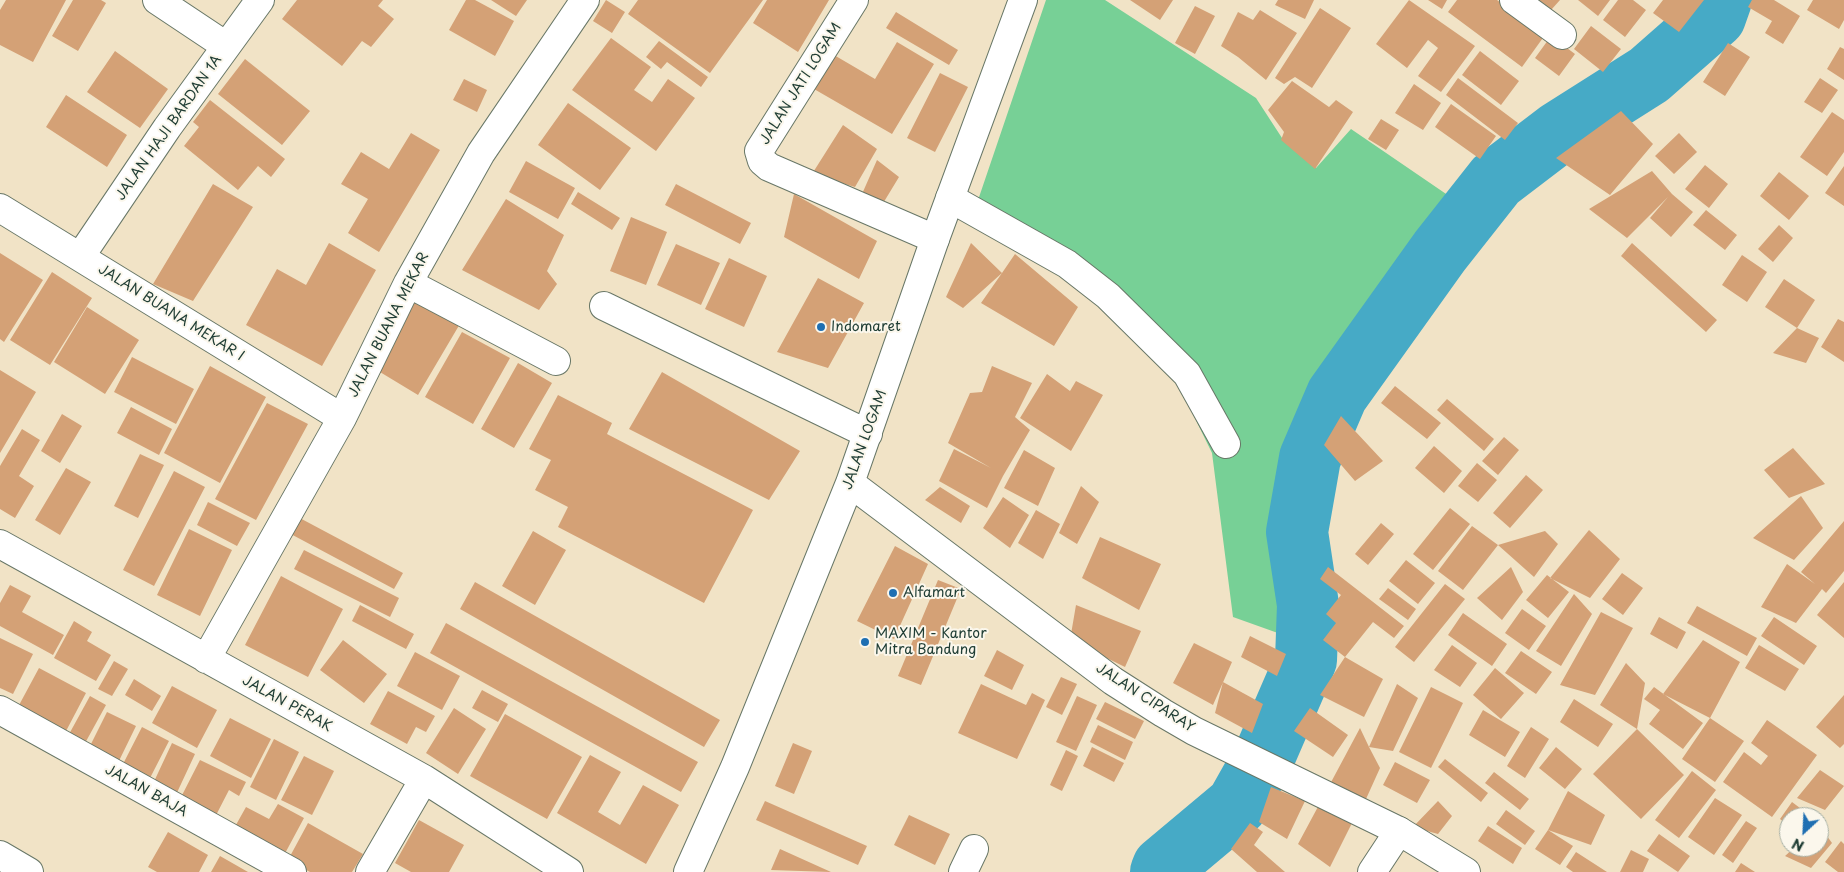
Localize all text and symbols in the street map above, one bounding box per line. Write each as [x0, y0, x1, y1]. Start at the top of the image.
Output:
street label: JALAN JATI LOGAM [757, 20, 845, 148]
street label: JALAN HAJI BARDAN 1A [112, 52, 226, 204]
street label: JALAN BUANA MEKAR [345, 250, 433, 400]
street label: JALAN BUANA MEKAR I [95, 261, 247, 365]
place label: Indomaret [831, 319, 901, 335]
marker: Indomaret [815, 321, 827, 333]
street label: JALAN LOGAM [839, 388, 891, 492]
place label: Alfamart [903, 585, 965, 601]
marker: Alfamart [887, 587, 899, 599]
place label: MAXIM - Kantor Mitra Bandung [875, 626, 987, 658]
marker: MAXIM - Kantor Mitra Bandung [859, 636, 871, 648]
street label: JALAN CIPARAY [1093, 660, 1197, 736]
street label: JALAN PERAK [239, 672, 335, 736]
street label: JALAN BAJA [102, 761, 190, 821]
north arrow [1779, 807, 1829, 857]
text: N [1788, 833, 1807, 857]

